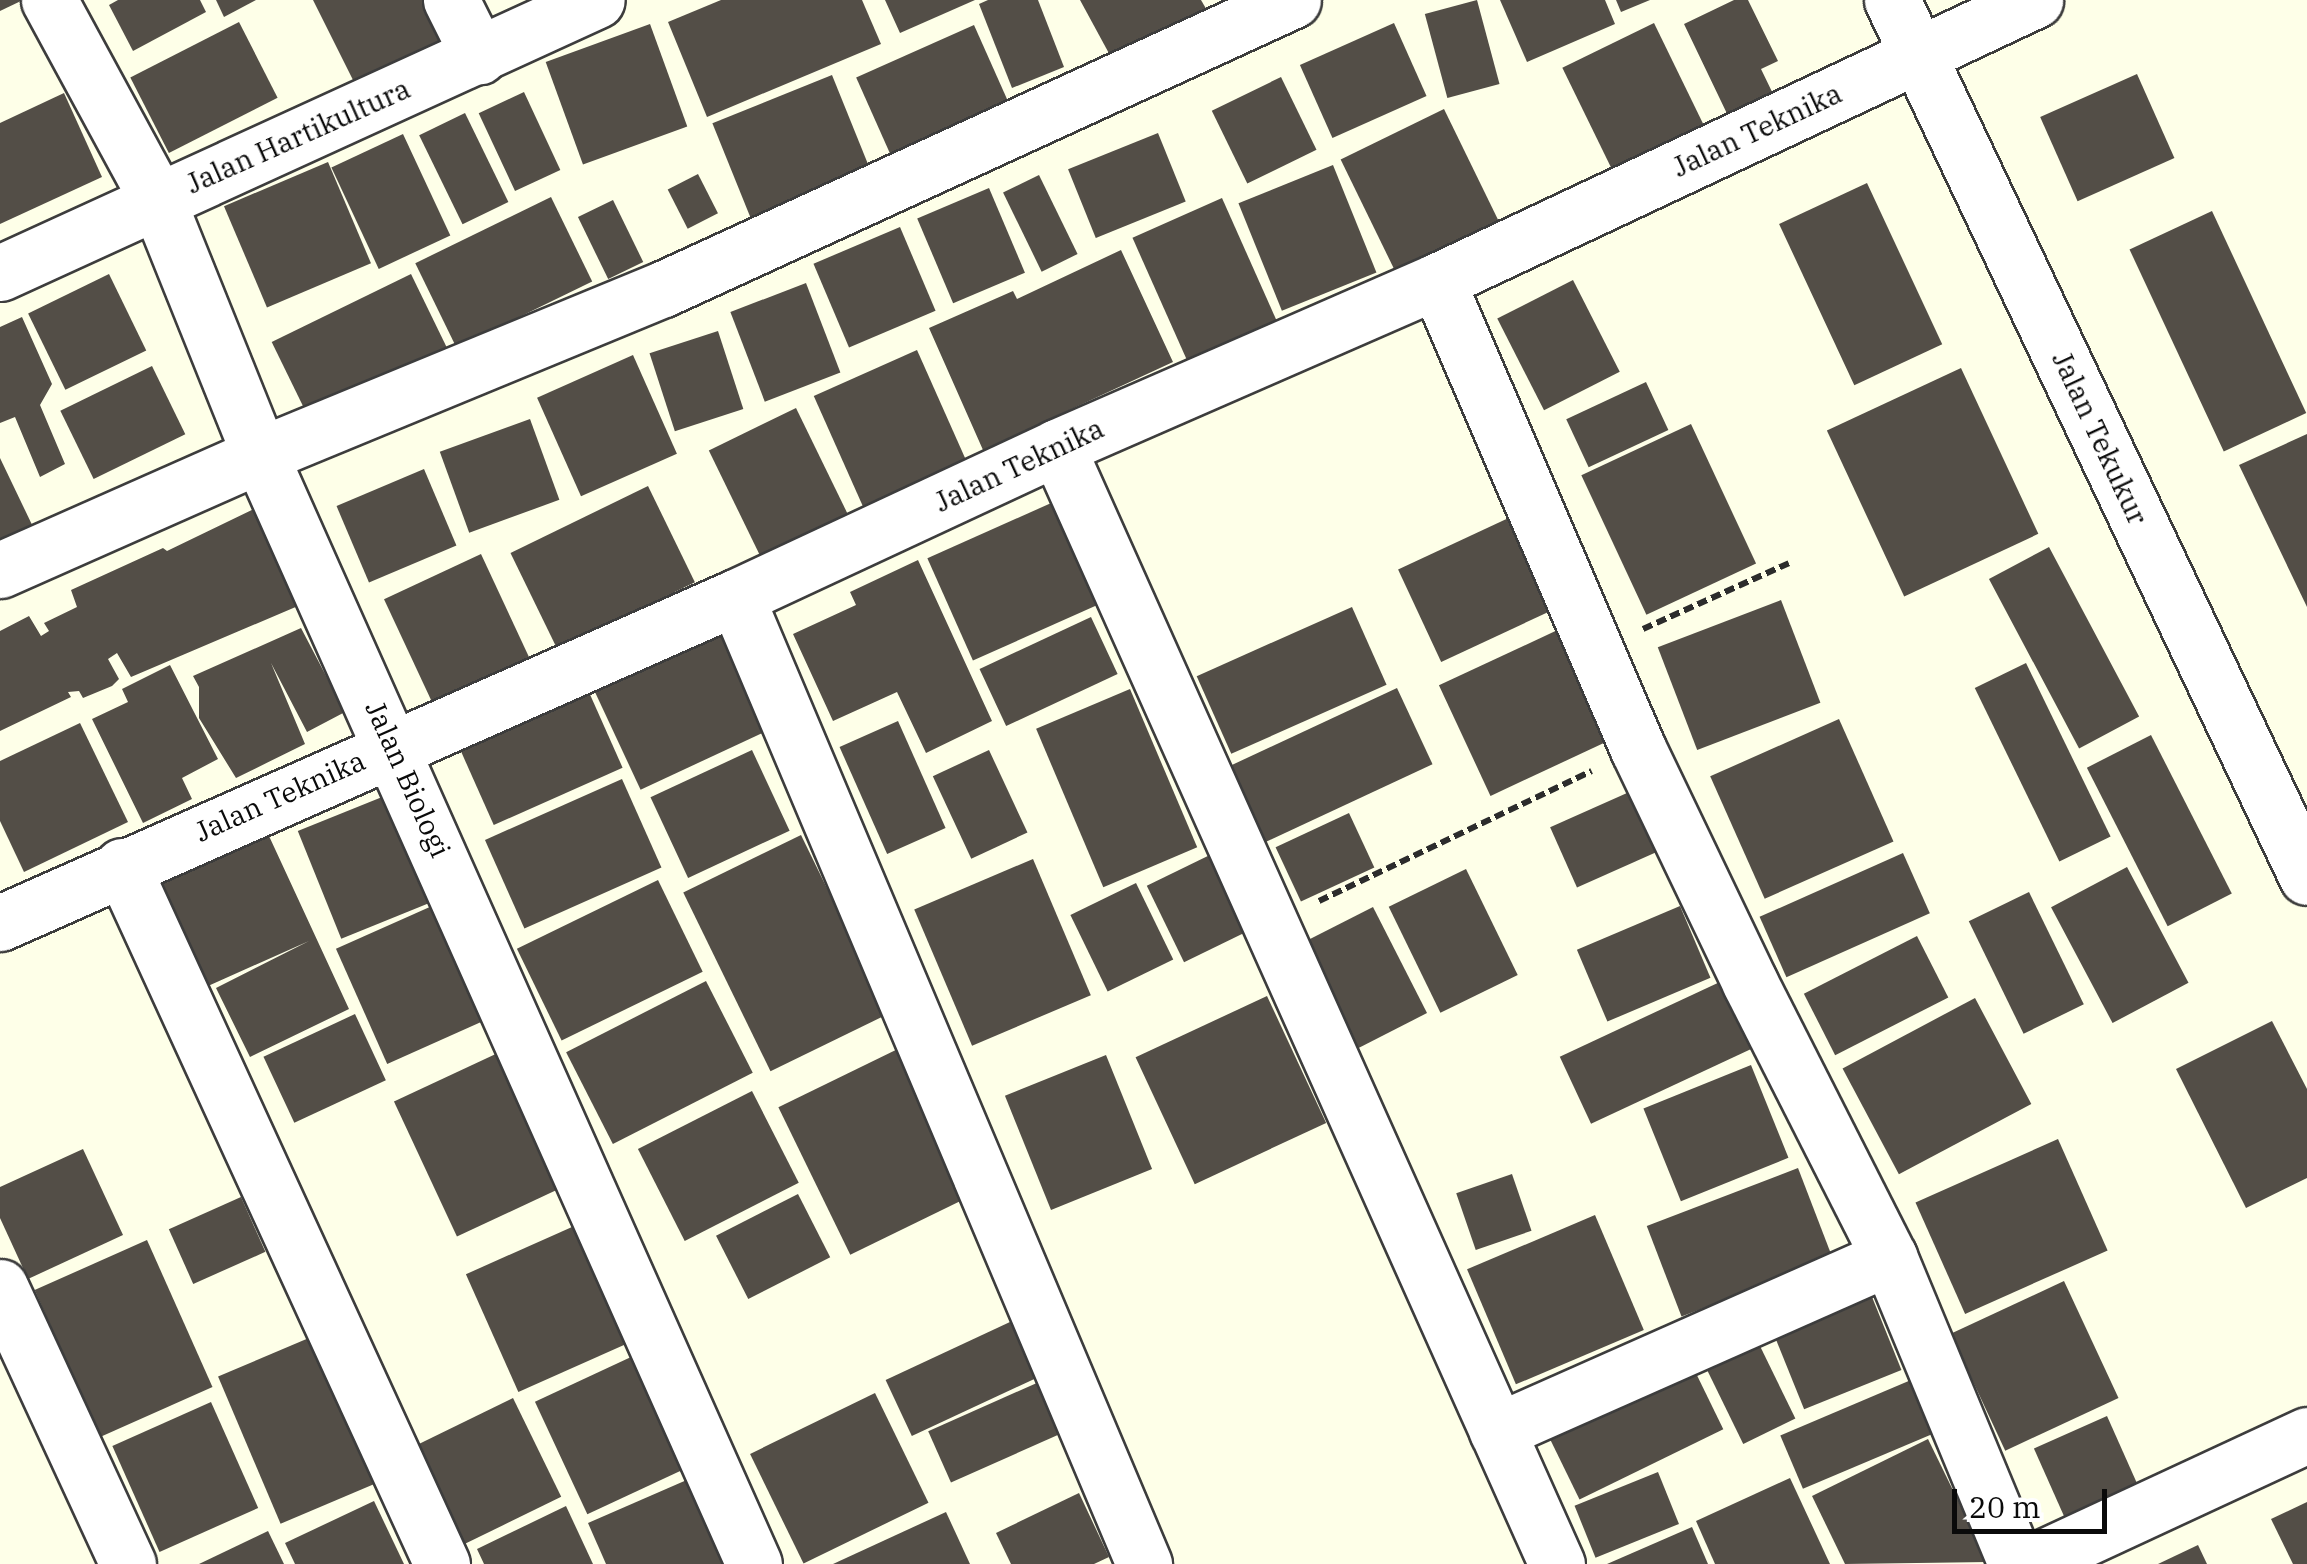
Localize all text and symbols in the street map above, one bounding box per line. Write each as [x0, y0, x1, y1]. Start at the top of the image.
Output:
street label: Jalan Hartikultura [181, 72, 415, 200]
street label: Jalan Teknika [1667, 76, 1847, 184]
street label: Jalan Tekukur [2045, 346, 2155, 530]
street label: Jalan Teknika [929, 411, 1109, 519]
street label: Jalan Biologi [359, 696, 457, 862]
street label: Jalan Teknika [190, 743, 370, 849]
scale bar [1957, 1469, 2112, 1531]
text: 20 m [1969, 1487, 2041, 1526]

